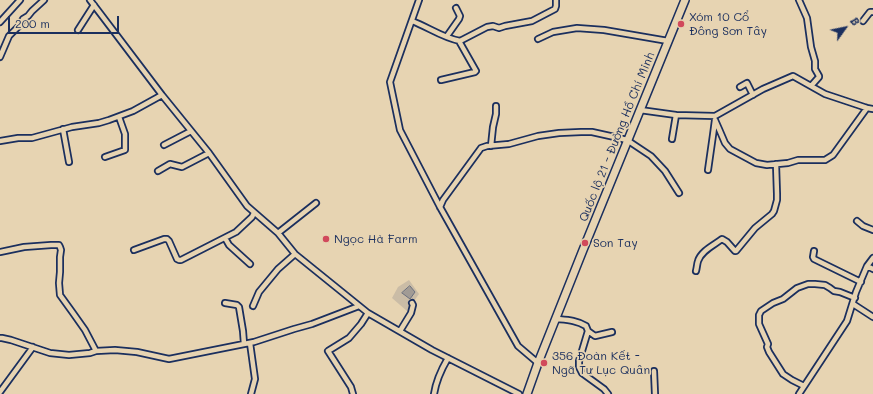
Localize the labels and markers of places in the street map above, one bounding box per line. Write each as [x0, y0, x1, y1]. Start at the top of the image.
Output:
place label: Xóm 10 Cổ Đông Sơn Tây [689, 10, 767, 38]
marker: Xóm 10 Cổ Đông Sơn Tây [676, 19, 686, 29]
place label: Ngọc Hà Farm [334, 232, 417, 246]
marker: Ngọc Hà Farm [321, 234, 331, 244]
place label: Son Tay [593, 236, 638, 250]
marker: Son Tay [580, 238, 590, 248]
place label: 356 Đoàn Kết - Ngã Tư Lục Quân [552, 349, 650, 377]
marker: 356 Đoàn Kết - Ngã Tư Lục Quân [539, 358, 549, 368]

